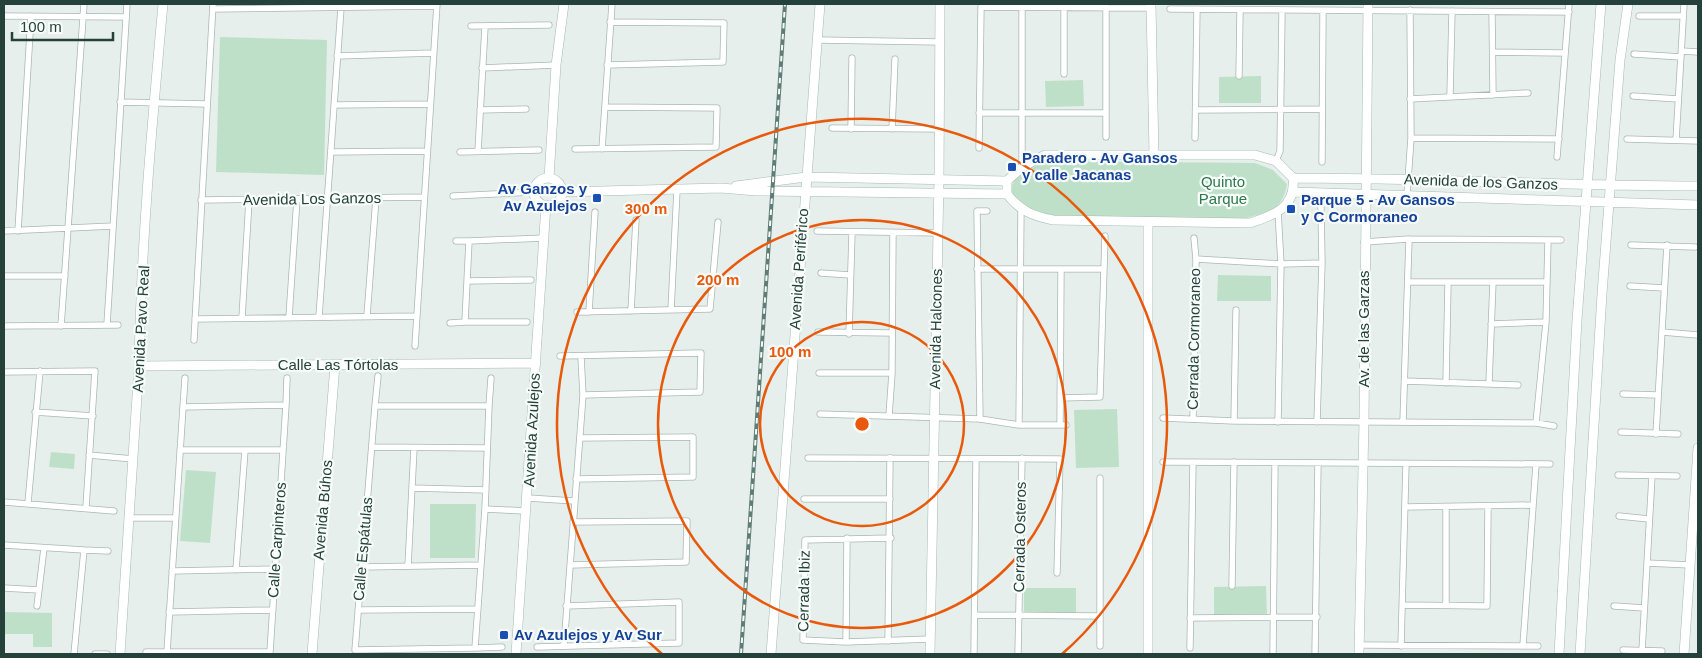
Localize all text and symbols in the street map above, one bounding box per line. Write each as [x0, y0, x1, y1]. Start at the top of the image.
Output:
scale bar [12, 10, 114, 42]
text: 100 m [20, 18, 62, 35]
place label: Paradero - Av Gansos y calle Jacanas [1022, 149, 1178, 183]
marker: Paradero - Av Gansos y calle Jacanas [1006, 161, 1018, 173]
street label: Avenida de los Ganzos [1404, 170, 1558, 193]
park label: Quinto Parque [1199, 173, 1247, 207]
place label: Av Ganzos y Av Azulejos [498, 180, 588, 214]
street label: Avenida Los Ganzos [243, 189, 381, 208]
place label: Parque 5 - Av Gansos y C Cormoraneo [1301, 191, 1455, 225]
marker: Av Ganzos y Av Azulejos [591, 192, 603, 204]
text: 300 m [625, 200, 667, 217]
marker: Parque 5 - Av Gansos y C Cormoraneo [1285, 203, 1297, 215]
street label: Avenida Periférico [786, 208, 811, 330]
street label: Avenida Pavo Real [129, 265, 152, 393]
street label: Cerrada Cormoraneo [1184, 268, 1203, 410]
street label: Avenida Halcones [926, 269, 945, 389]
text: 200 m [697, 271, 739, 288]
street label: Av. de las Garzas [1355, 271, 1372, 388]
text: 100 m [769, 343, 811, 360]
street label: Calle Las Tórtolas [278, 356, 398, 373]
street label: Avenida Azulejos [520, 373, 543, 487]
centre of rings [853, 415, 871, 433]
street label: Avenida Búhos [310, 459, 335, 561]
street label: Cerrada Osteros [1010, 481, 1029, 593]
street label: Calle Carpinteros [264, 482, 289, 598]
street label: Calle Espátulas [349, 496, 376, 602]
street label: Cerrada Ibiz [794, 550, 813, 632]
place label: Av Azulejos y Av Sur [514, 626, 662, 643]
marker: Av Azulejos y Av Sur [498, 629, 510, 641]

